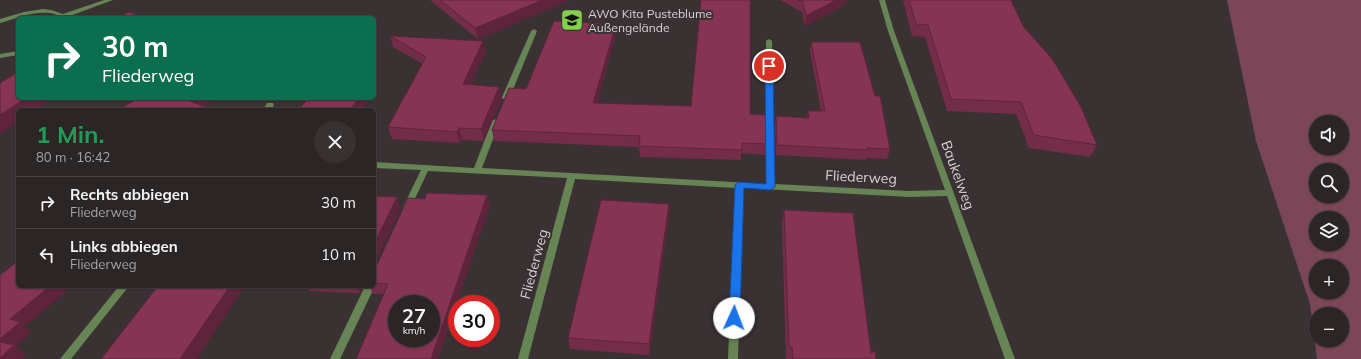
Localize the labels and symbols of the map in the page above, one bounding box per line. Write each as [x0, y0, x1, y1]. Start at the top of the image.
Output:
place label: AWO Kita Pusteblume Außengelände [588, 6, 712, 35]
school or university icon: AWO Kita Pusteblume Außengelände [559, 7, 585, 33]
pin [752, 49, 786, 83]
street label: Baukelweg [937, 138, 979, 212]
street label: Fliederweg [825, 166, 897, 188]
street label: Fliederweg [516, 227, 552, 301]
speed limit sign: 30 [448, 295, 500, 347]
position arrow [713, 297, 755, 339]

